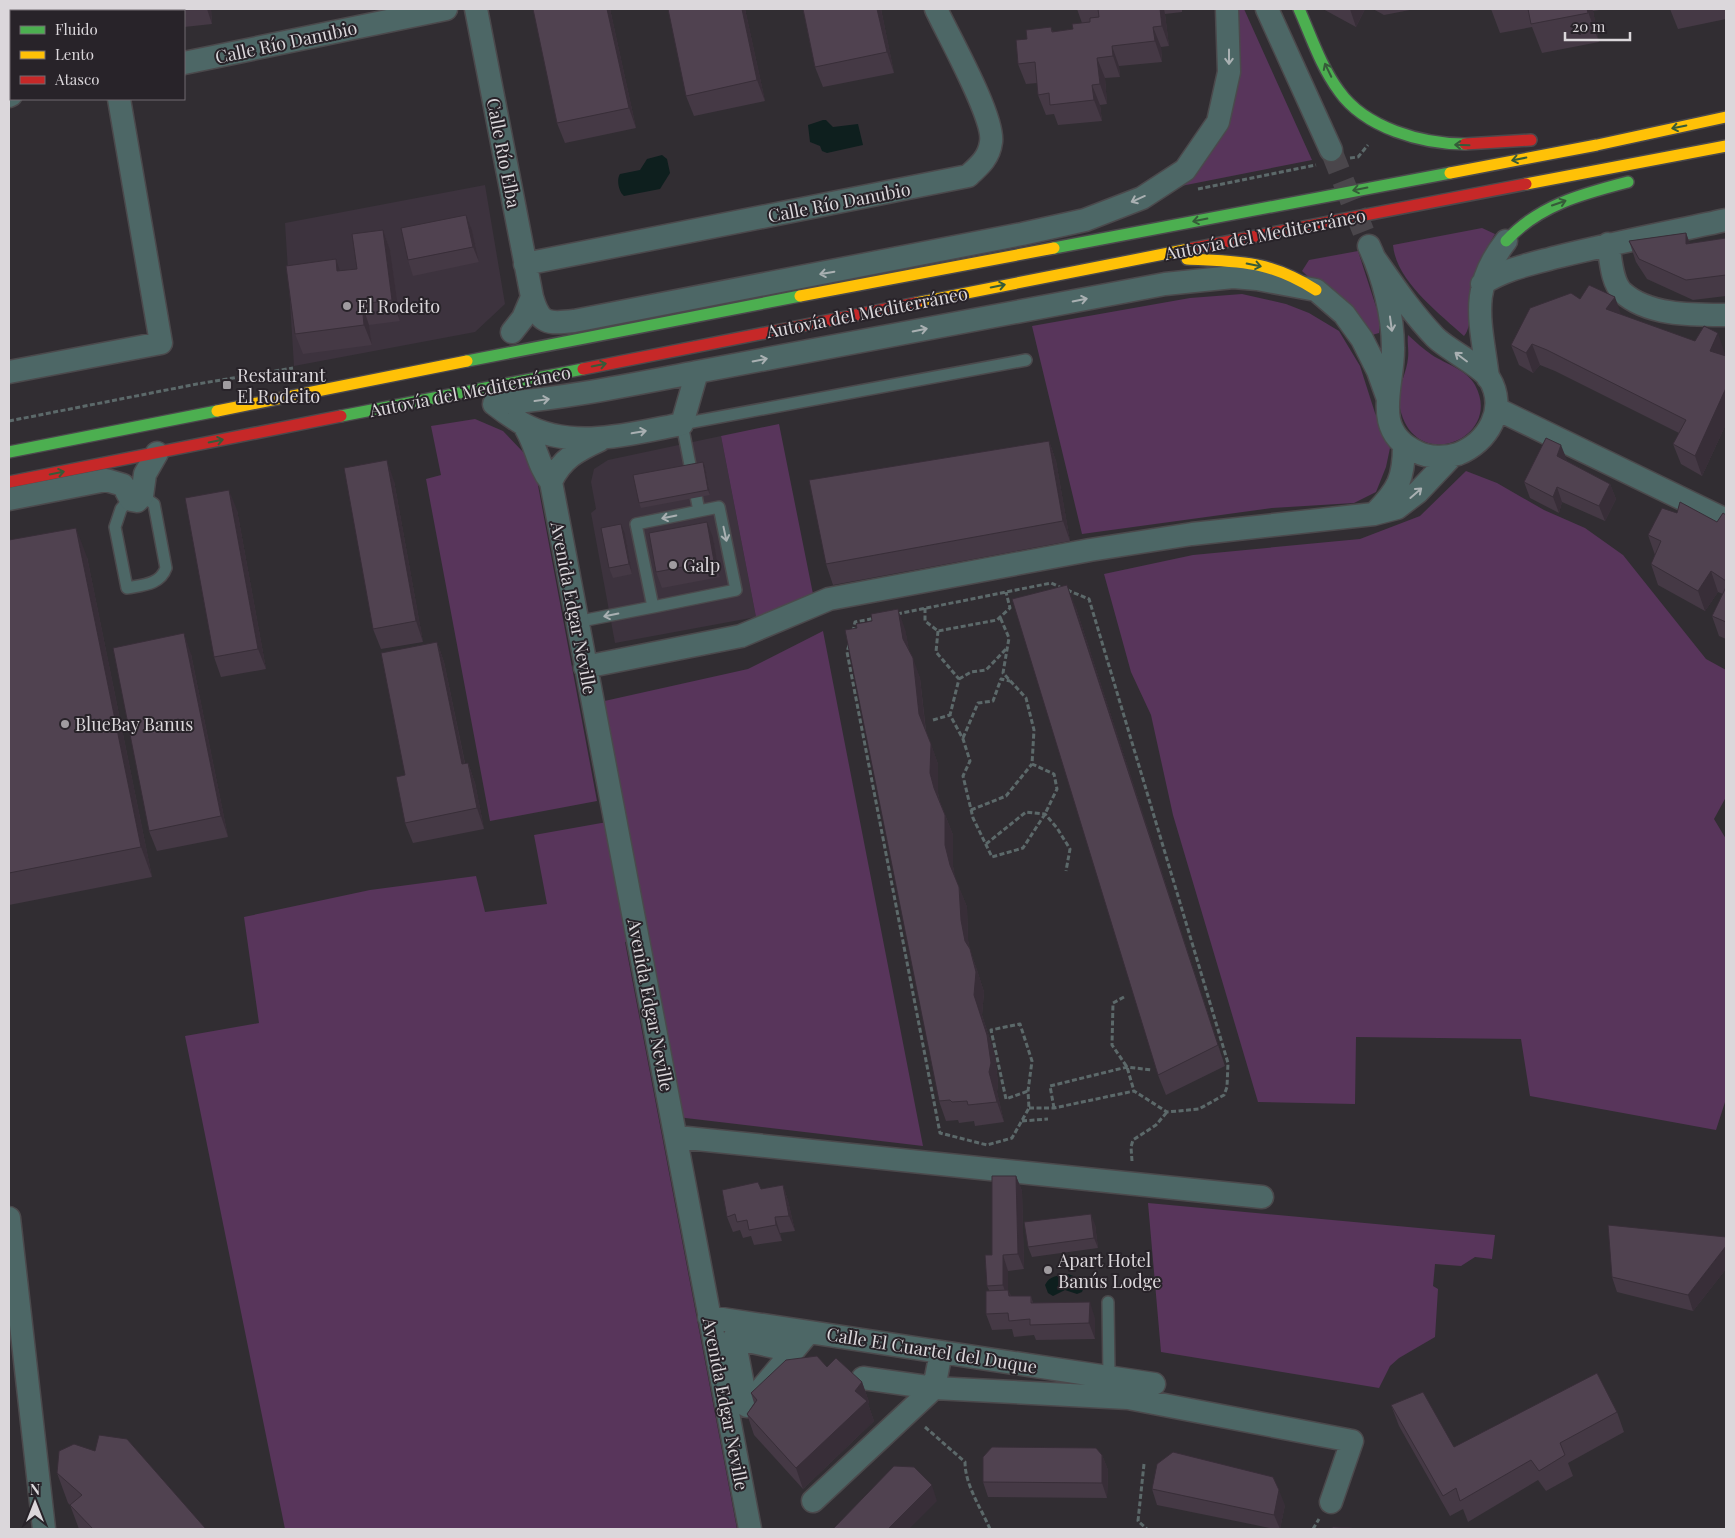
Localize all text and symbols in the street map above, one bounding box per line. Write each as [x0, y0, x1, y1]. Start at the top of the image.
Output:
legend [10, 10, 185, 100]
scale bar [1565, 10, 1630, 42]
street label: Calle Río Danubio [213, 15, 359, 69]
text: 20 m [1572, 16, 1606, 36]
text: Fluido [55, 19, 98, 39]
text: Lento [55, 44, 94, 64]
one-way arrow [1224, 49, 1234, 65]
one-way arrow [1323, 63, 1332, 78]
text: Atasco [54, 69, 99, 89]
street label: Calle Río Elba [482, 96, 526, 210]
one-way arrow [1671, 123, 1687, 132]
one-way arrow [1454, 140, 1470, 149]
one-way arrow [1512, 155, 1528, 165]
street label: Calle Río Danubio [766, 176, 912, 228]
one-way arrow [1352, 185, 1368, 195]
one-way arrow [1131, 195, 1146, 205]
one-way arrow [1550, 197, 1566, 207]
street label: Autovía del Mediterráneo [1161, 203, 1368, 265]
one-way arrow [1192, 215, 1208, 225]
one-way arrow [1245, 261, 1261, 271]
one-way arrow [820, 268, 836, 278]
street label: Autovía del Mediterráneo [763, 281, 970, 343]
one-way arrow [990, 281, 1006, 291]
place label: El Rodeito [357, 294, 440, 318]
one-way arrow [1071, 295, 1087, 305]
marker: El Rodeito [341, 300, 353, 312]
one-way arrow [1386, 315, 1396, 331]
one-way arrow [912, 325, 928, 335]
one-way arrow [1454, 352, 1468, 362]
one-way arrow [752, 355, 768, 364]
street label: Autovía del Mediterráneo [366, 360, 573, 422]
one-way arrow [590, 360, 606, 370]
place label: Restaurant El Rodeito [237, 363, 326, 408]
marker: Restaurant El Rodeito [221, 379, 233, 391]
one-way arrow [534, 395, 550, 405]
one-way arrow [631, 427, 647, 437]
one-way arrow [208, 436, 224, 445]
one-way arrow [48, 467, 64, 477]
one-way arrow [1410, 487, 1423, 499]
one-way arrow [662, 512, 678, 522]
street label: Avenida Edgar Neville [545, 519, 603, 696]
one-way arrow [721, 526, 730, 542]
place label: Galp [683, 553, 720, 577]
marker: Galp [667, 559, 679, 571]
one-way arrow [603, 611, 619, 621]
place label: BlueBay Banus [75, 712, 193, 736]
marker: BlueBay Banus [59, 718, 71, 730]
street label: Avenida Edgar Neville [622, 916, 680, 1093]
place label: Apart Hotel Banús Lodge [1057, 1248, 1161, 1293]
marker: Apart Hotel Banús Lodge [1042, 1264, 1054, 1276]
street label: Avenida Edgar Neville [697, 1315, 755, 1492]
street label: Calle El Cuartel del Duque [825, 1321, 1039, 1379]
north arrow [10, 1478, 60, 1528]
text: N [30, 1480, 40, 1499]

